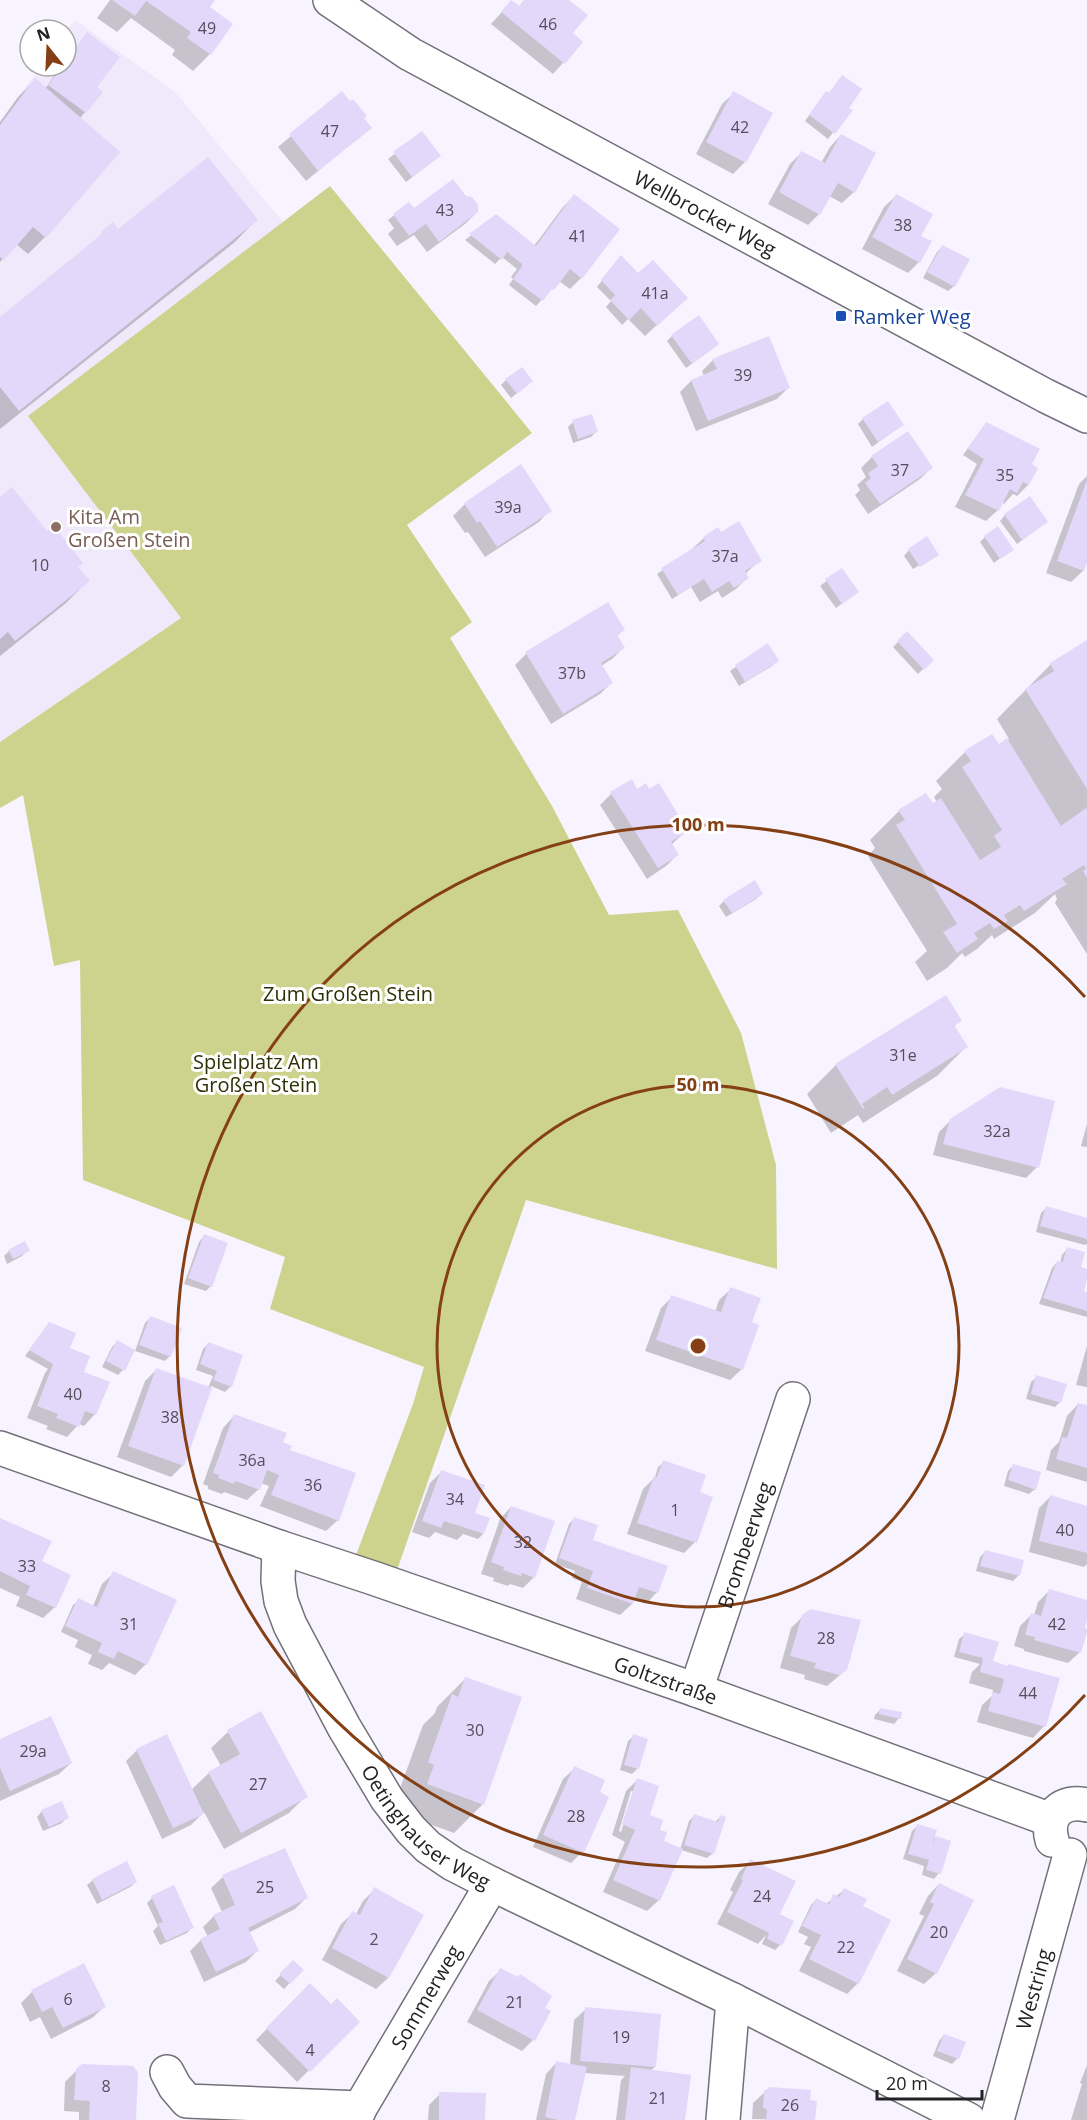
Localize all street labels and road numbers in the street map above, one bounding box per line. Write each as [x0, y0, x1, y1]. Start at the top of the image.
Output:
street label: Wellbrocker Weg [630, 164, 781, 262]
street label: Brombeerweg [711, 1478, 778, 1612]
street label: Goltzstraße [611, 1649, 721, 1710]
street label: Oetinghauser Weg [356, 1759, 495, 1895]
street label: Sommerweg [384, 1939, 467, 2054]
street label: Westring [1009, 1945, 1057, 2032]

